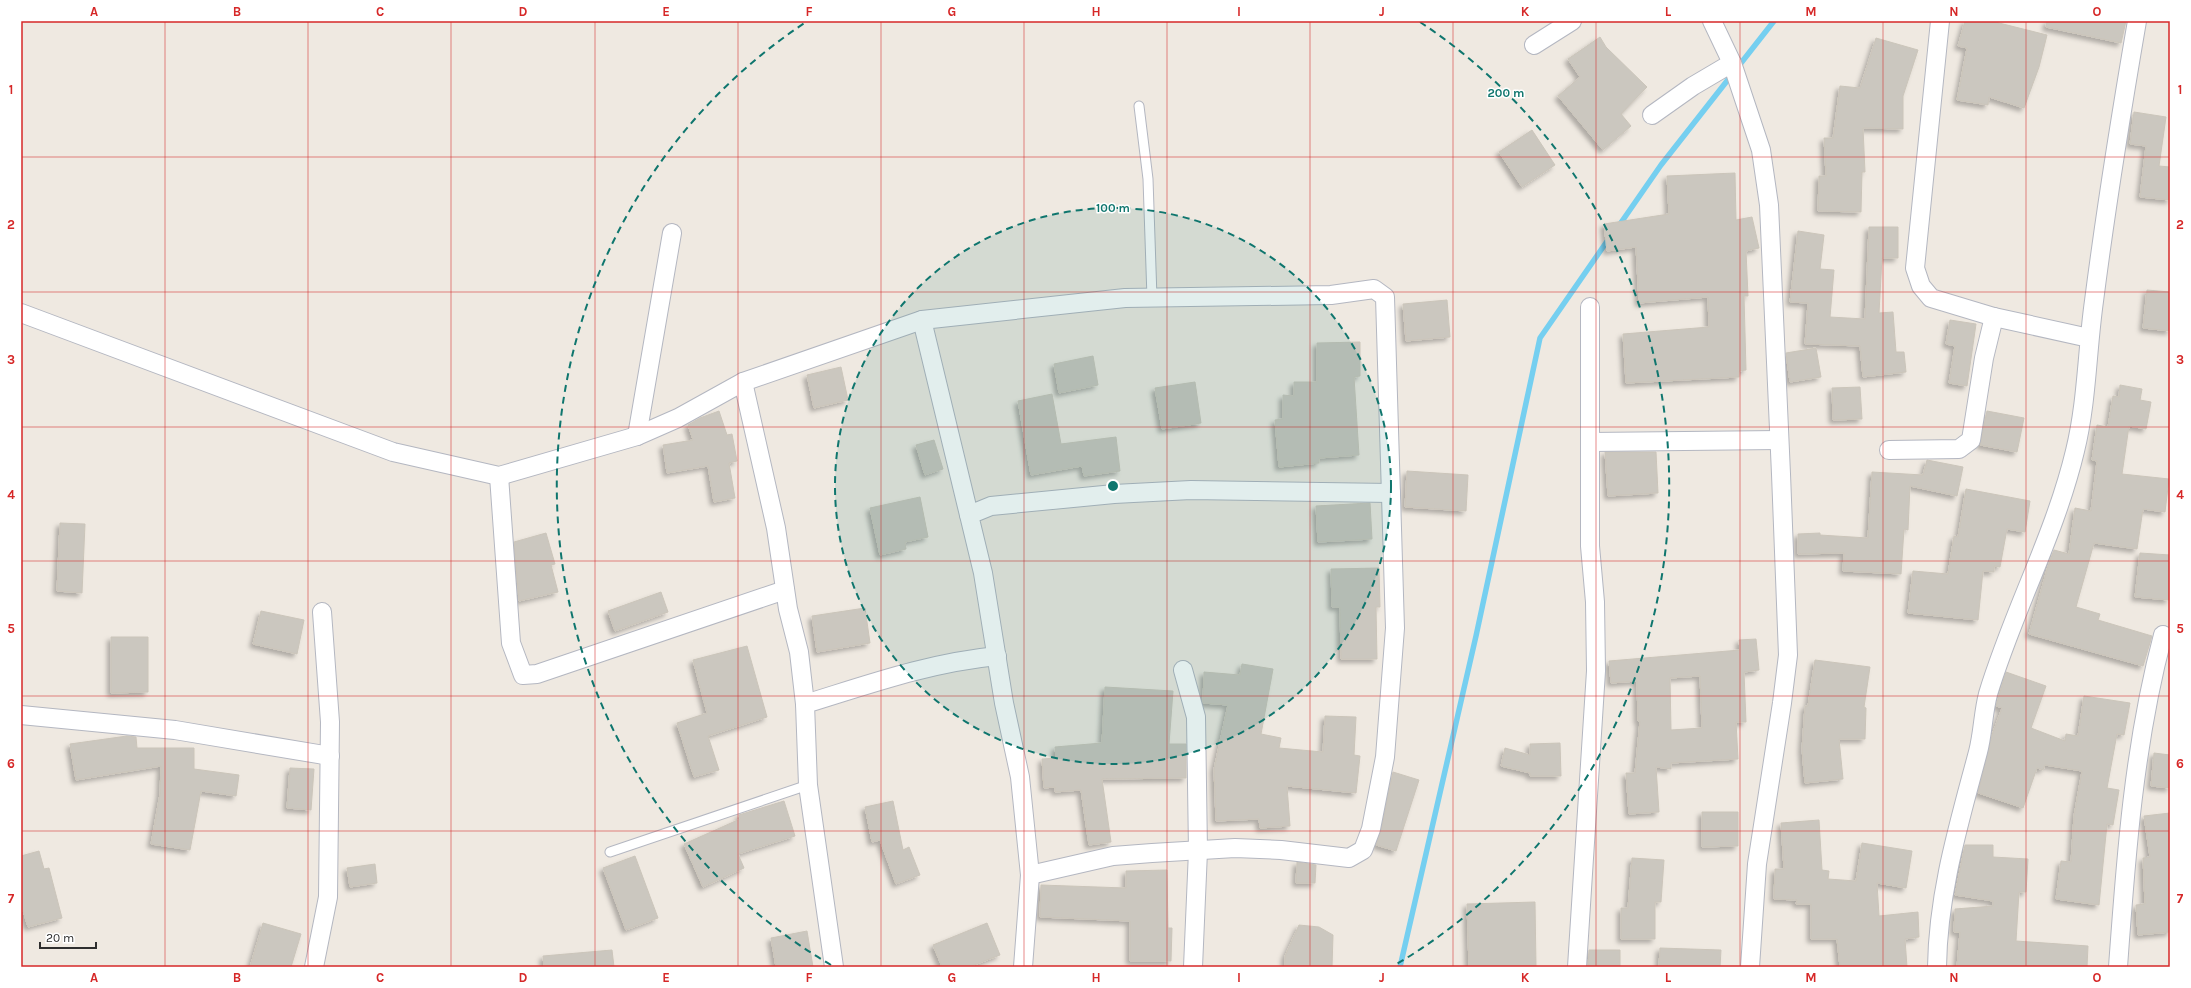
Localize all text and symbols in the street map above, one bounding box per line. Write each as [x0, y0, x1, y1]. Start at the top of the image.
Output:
text: A [90, 4, 98, 19]
text: B [233, 4, 241, 19]
text: C [376, 4, 384, 19]
text: D [519, 4, 528, 19]
text: E [662, 4, 670, 19]
text: F [805, 4, 813, 19]
text: G [948, 4, 956, 19]
text: H [1091, 4, 1101, 19]
text: I [1237, 4, 1241, 19]
text: J [1379, 4, 1385, 19]
text: K [1521, 4, 1530, 19]
text: L [1665, 4, 1672, 19]
text: M [1805, 4, 1817, 19]
text: N [1949, 4, 1959, 19]
text: O [2093, 4, 2102, 19]
text: 1 [9, 82, 13, 97]
text: 1 [2178, 82, 2182, 97]
text: 200 m [1488, 86, 1524, 100]
text: 100 m [1096, 201, 1130, 215]
text: 2 [7, 217, 15, 232]
text: 2 [2176, 217, 2184, 232]
text: 3 [7, 352, 15, 367]
text: 3 [2176, 352, 2184, 367]
centre of rings [1106, 479, 1120, 493]
text: 4 [7, 487, 15, 502]
text: 4 [2176, 487, 2184, 502]
text: 5 [7, 621, 15, 636]
text: 5 [2176, 621, 2184, 636]
text: 6 [7, 756, 15, 771]
text: 6 [2176, 756, 2184, 771]
text: 7 [8, 891, 15, 906]
text: 7 [2177, 891, 2184, 906]
scale bar [40, 924, 96, 950]
text: 20 m [46, 931, 74, 945]
text: A [90, 970, 98, 985]
text: B [233, 970, 241, 985]
text: C [376, 970, 384, 985]
text: D [519, 970, 528, 985]
text: E [662, 970, 670, 985]
text: F [805, 970, 813, 985]
text: G [948, 970, 956, 985]
text: H [1091, 970, 1101, 985]
text: I [1237, 970, 1241, 985]
text: J [1379, 970, 1385, 985]
text: K [1521, 970, 1530, 985]
text: L [1665, 970, 1672, 985]
text: M [1805, 970, 1817, 985]
text: N [1949, 970, 1959, 985]
text: O [2093, 970, 2102, 985]

